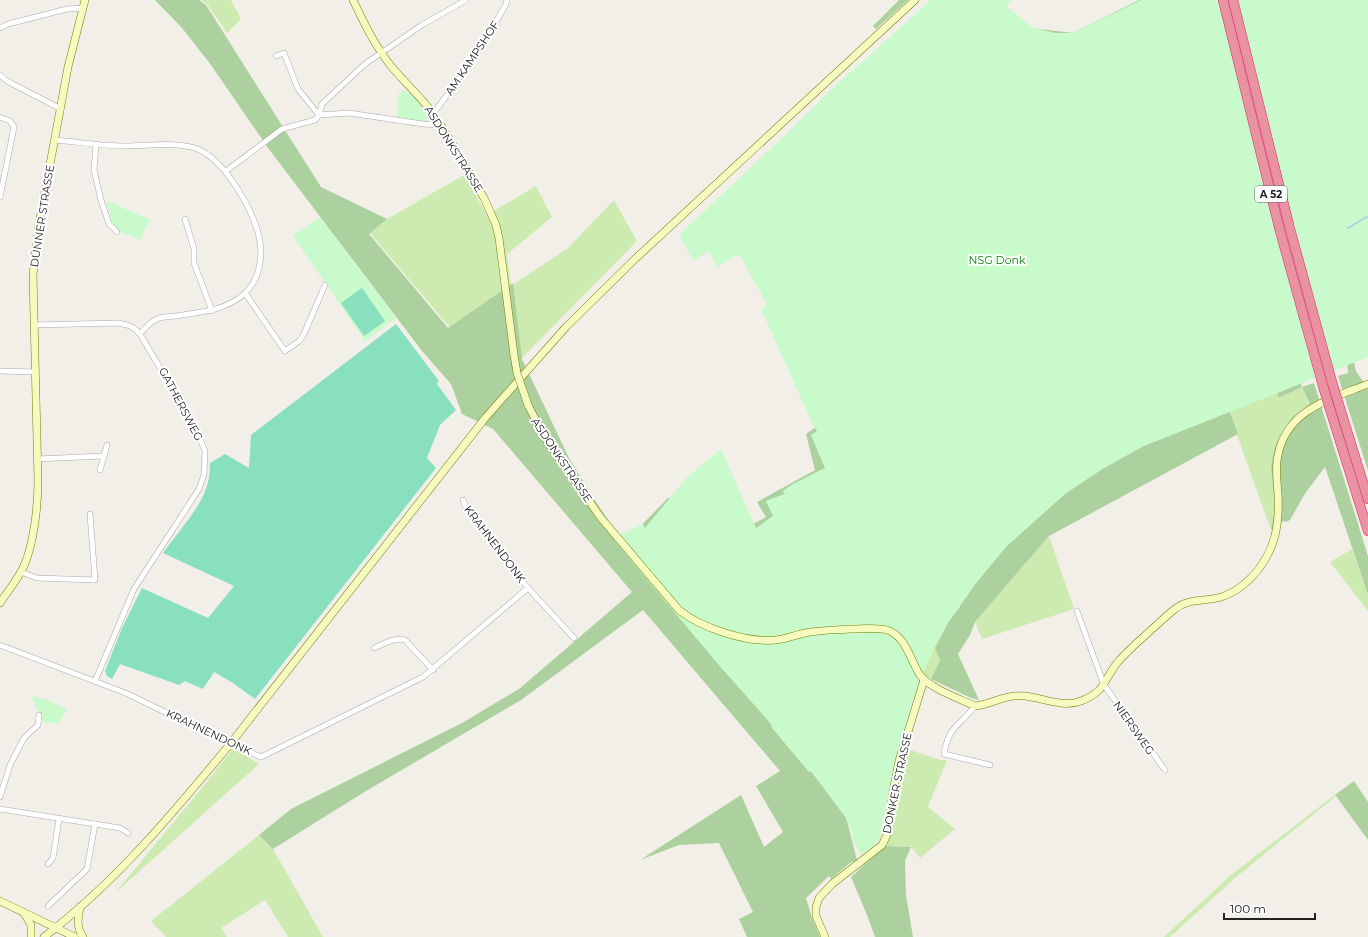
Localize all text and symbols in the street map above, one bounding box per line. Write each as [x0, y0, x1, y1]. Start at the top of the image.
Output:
street label: AM KAMPSHOF [442, 18, 502, 98]
street label: ASDONKSTRASSE [422, 103, 486, 195]
street label: DÜNNER STRASSE [27, 164, 57, 268]
road number: A 52 [1255, 186, 1287, 202]
park label: NSG Donk [968, 253, 1026, 267]
street label: GATHERSWEG [156, 365, 206, 443]
street label: ASDONKSTRASSE [528, 415, 596, 505]
street label: KRAHNENDONK [461, 503, 529, 585]
street label: NIERSWEG [1110, 698, 1158, 758]
street label: KRAHNENDONK [164, 706, 254, 758]
street label: DONKER STRASSE [879, 731, 915, 835]
scale bar [1224, 895, 1315, 921]
text: 100 m [1230, 901, 1266, 916]

